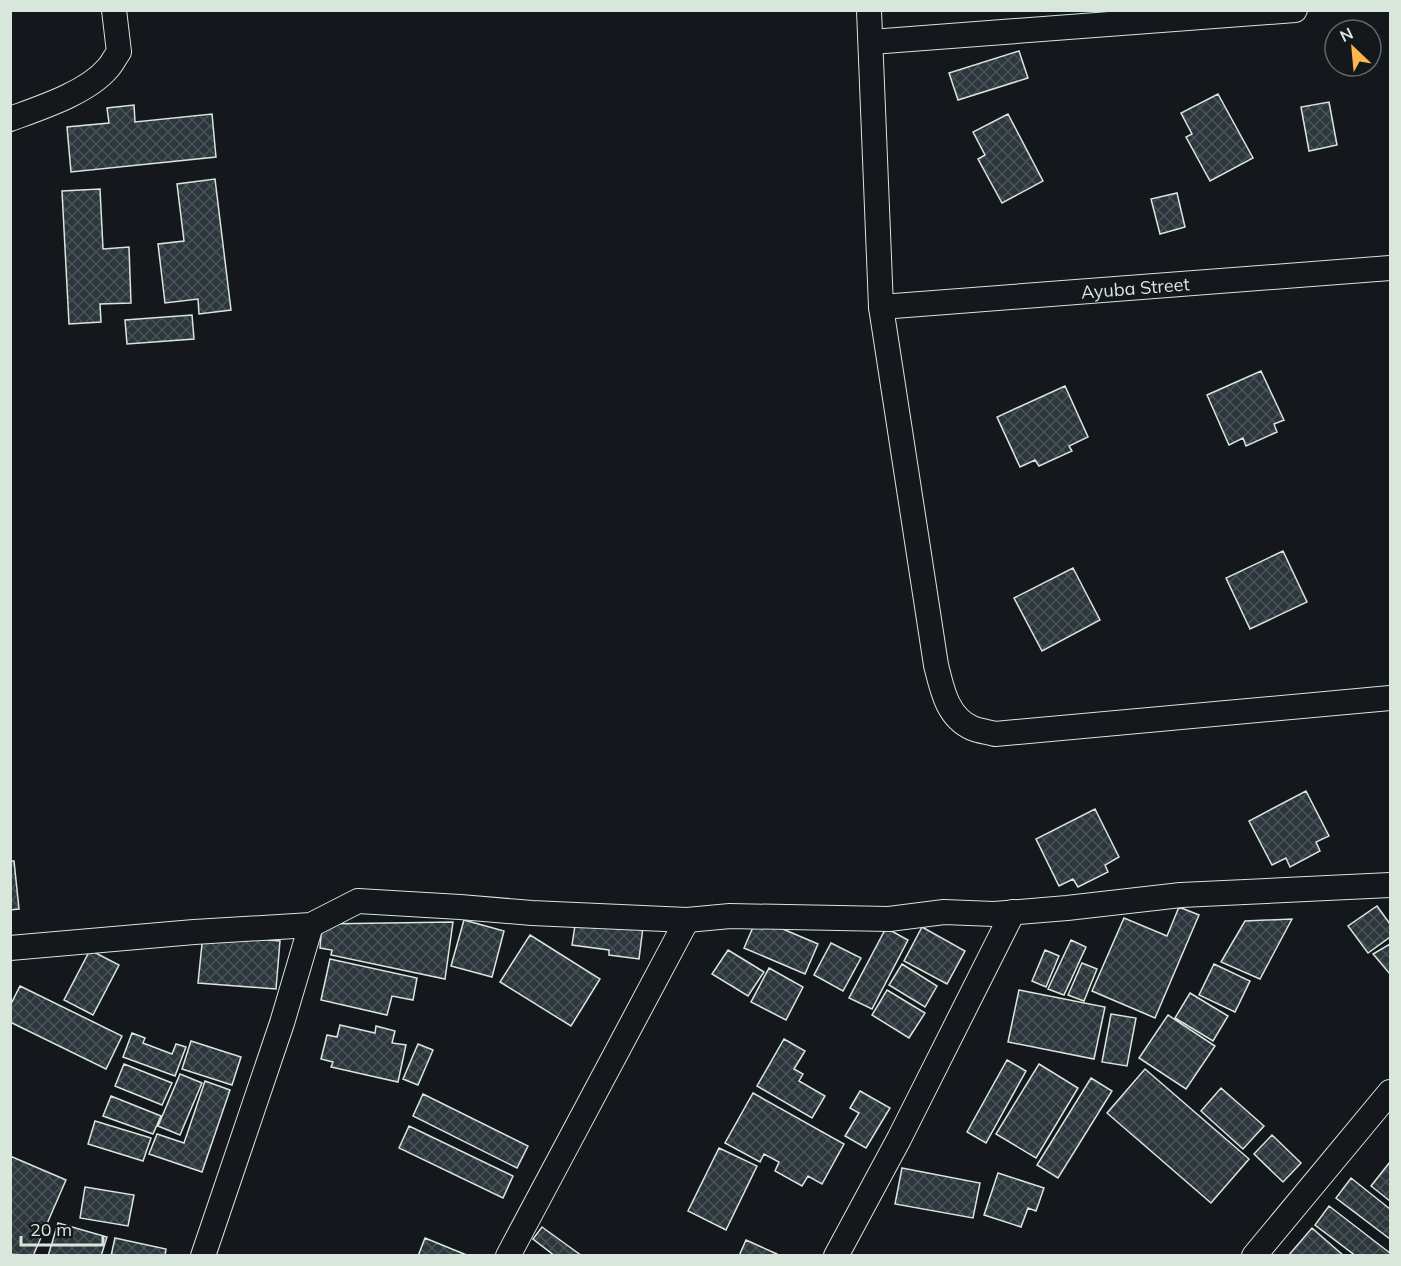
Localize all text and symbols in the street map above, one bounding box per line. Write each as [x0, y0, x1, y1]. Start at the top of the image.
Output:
north arrow [1323, 18, 1383, 78]
text: N [1337, 23, 1356, 46]
street label: Ayuba Street [1080, 272, 1190, 303]
scale bar [21, 1209, 104, 1247]
text: 20 m [30, 1218, 72, 1241]

